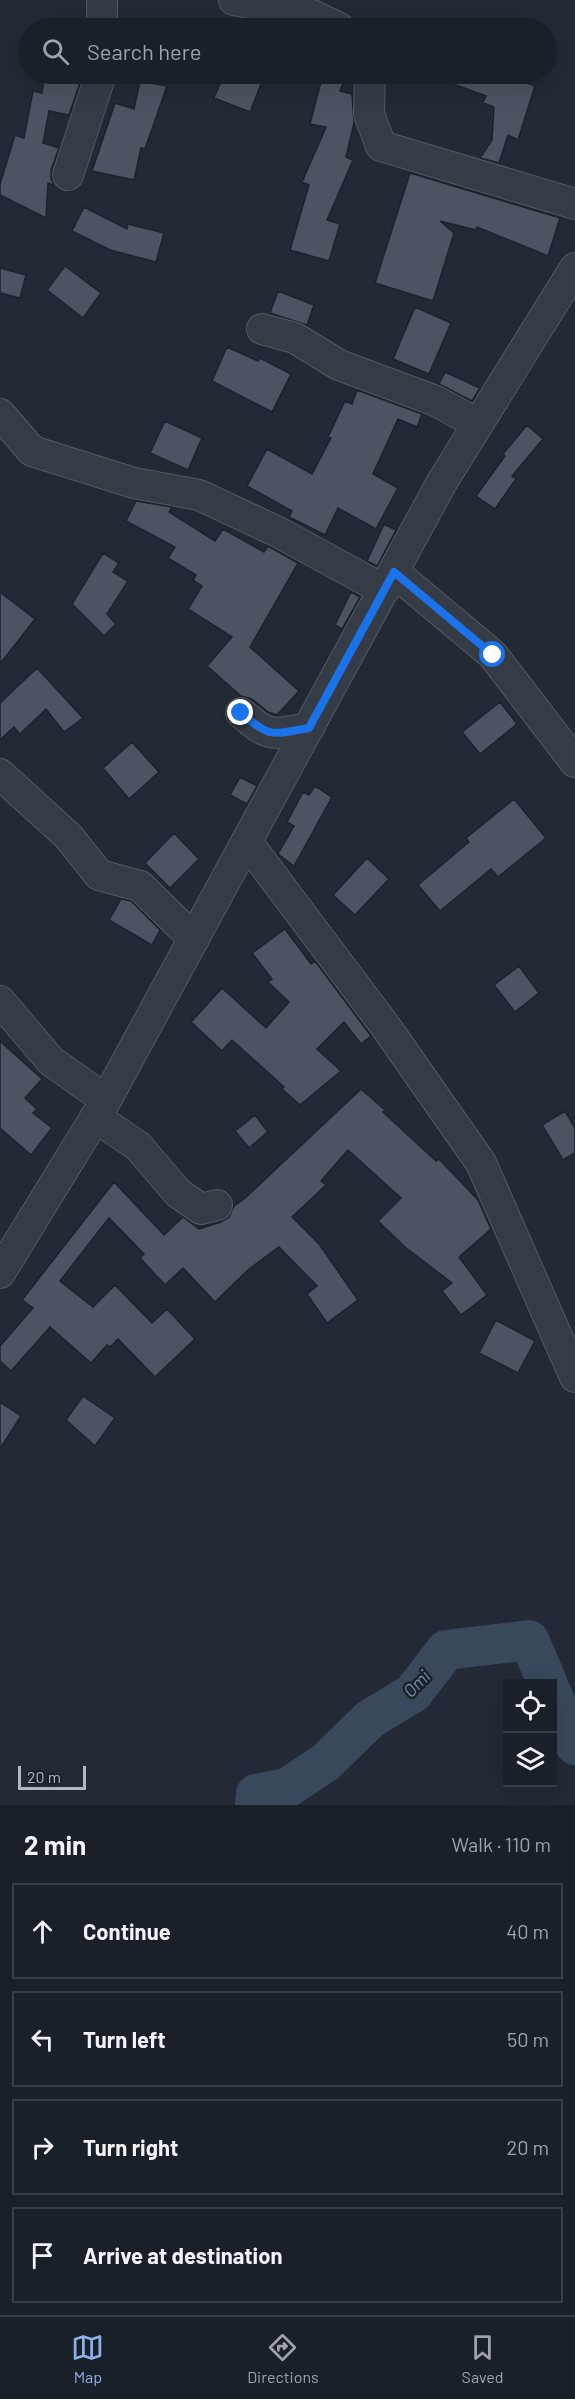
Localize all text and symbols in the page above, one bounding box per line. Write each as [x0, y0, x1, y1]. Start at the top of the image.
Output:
search box [18, 18, 557, 84]
icon: search [39, 35, 72, 68]
text: Search here [87, 38, 201, 64]
route start [479, 641, 505, 667]
route end [227, 699, 253, 725]
water label: Omi [398, 1665, 435, 1702]
map controls [503, 1679, 557, 1787]
button: locate [503, 1679, 557, 1733]
button: layers [503, 1733, 557, 1787]
scale bar [18, 1763, 86, 1790]
text: 20 m [27, 1767, 61, 1786]
text: 2 min [24, 1829, 86, 1860]
text: Walk · 110 m [451, 1832, 551, 1856]
icon: ahead [26, 1915, 59, 1948]
text: Continue [83, 1918, 171, 1944]
text: 40 m [506, 1919, 549, 1943]
icon: left [26, 2023, 59, 2056]
text: Turn left [83, 2026, 166, 2052]
text: 50 m [507, 2027, 549, 2051]
icon: right [26, 2131, 59, 2164]
text: Turn right [83, 2134, 178, 2160]
text: 20 m [506, 2135, 549, 2159]
icon: arrive [26, 2239, 59, 2272]
text: Arrive at destination [83, 2242, 282, 2268]
tab: Map [71, 2331, 104, 2386]
tab: Directions [247, 2331, 319, 2386]
tab: Saved [462, 2331, 504, 2386]

